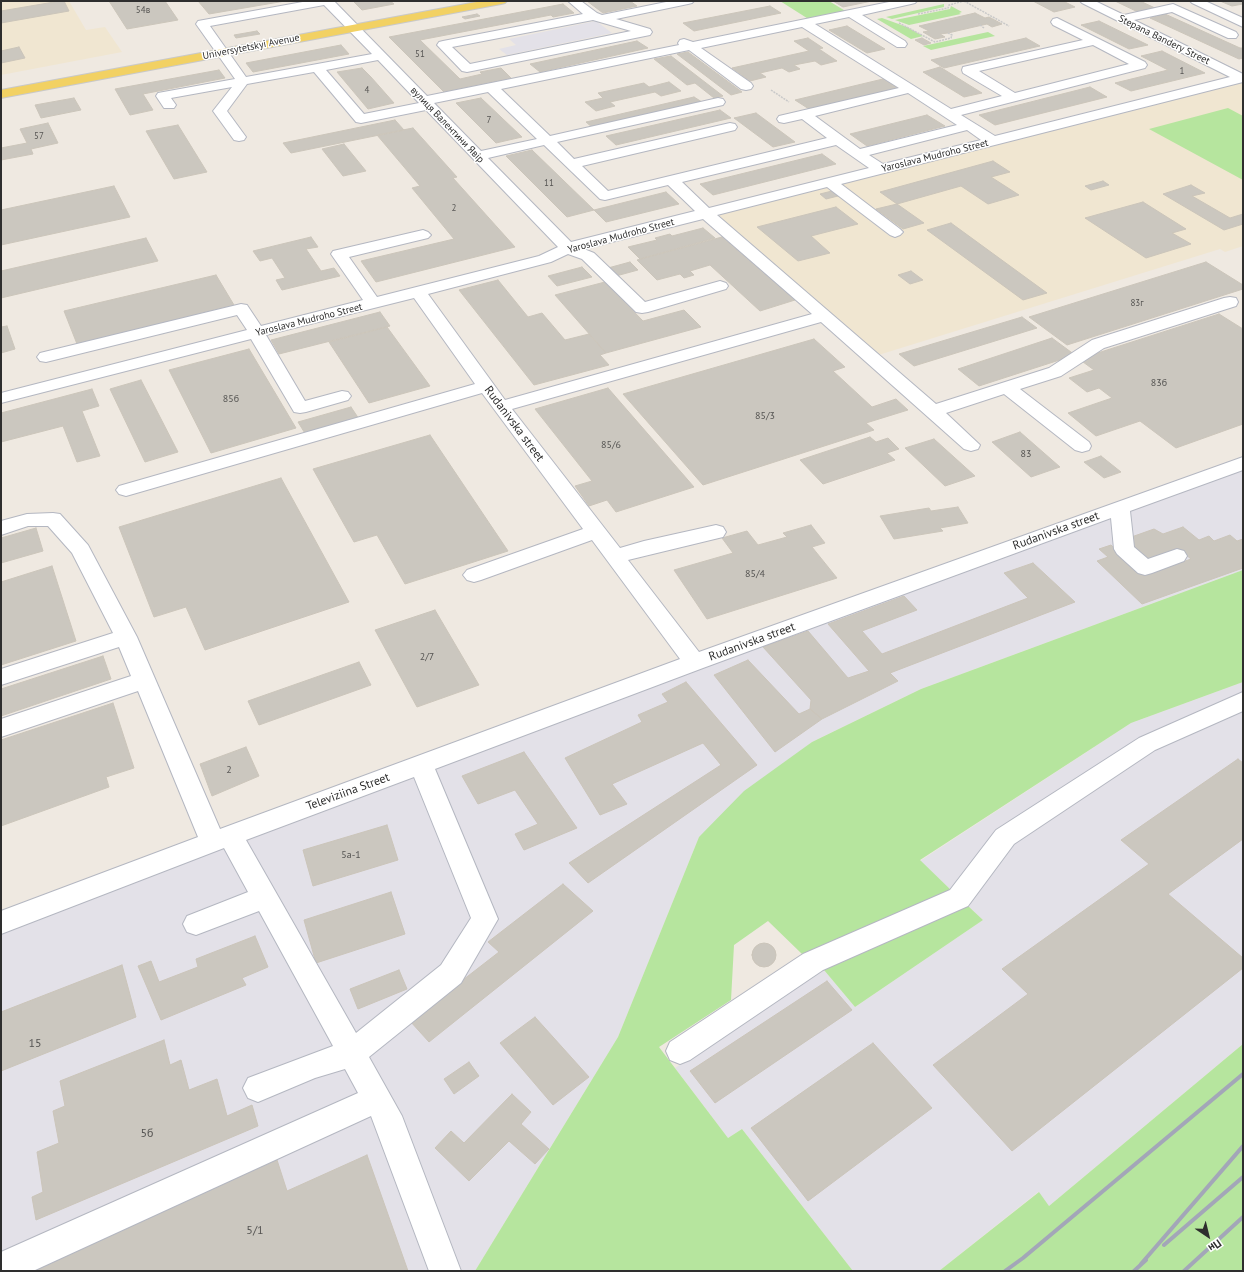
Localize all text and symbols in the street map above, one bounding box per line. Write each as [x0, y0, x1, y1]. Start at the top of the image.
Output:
house number: 54в [136, 5, 150, 15]
street label: Stepana Bandery Street [1116, 13, 1212, 67]
street label: Universytetskyi Avenue [201, 32, 301, 62]
house number: 51 [415, 49, 425, 59]
house number: 1 [1180, 66, 1184, 76]
house number: 4 [365, 85, 369, 95]
street label: вулиця Валентини Явір [408, 85, 486, 165]
house number: 7 [487, 115, 491, 125]
house number: 57 [34, 131, 44, 141]
street label: Yaroslava Mudroho Street [880, 137, 990, 175]
house number: 11 [544, 178, 554, 188]
house number: 2 [452, 203, 456, 213]
street label: Yaroslava Mudroho Street [567, 216, 675, 256]
house number: 83г [1130, 298, 1144, 308]
street label: Yaroslava Mudroho Street [254, 301, 364, 339]
house number: 83б [1151, 377, 1167, 389]
street label: Rudanivska street [481, 383, 547, 465]
house number: 85б [223, 393, 239, 405]
house number: 85/3 [755, 410, 775, 422]
house number: 85/6 [601, 439, 621, 451]
house number: 83 [1021, 448, 1031, 460]
street label: Rudanivska street [1011, 509, 1101, 553]
house number: 85/4 [745, 568, 765, 580]
street label: Rudanivska street [707, 620, 797, 664]
house number: 2/7 [420, 651, 434, 663]
house number: 2 [226, 764, 232, 776]
street label: Televiziina Street [304, 770, 392, 814]
house number: 5а-1 [341, 849, 361, 861]
house number: 15 [28, 1037, 42, 1051]
house number: 5б [141, 1127, 153, 1141]
north arrow [1188, 1216, 1228, 1256]
house number: 5/1 [246, 1224, 264, 1238]
text: Пн [1206, 1236, 1224, 1255]

